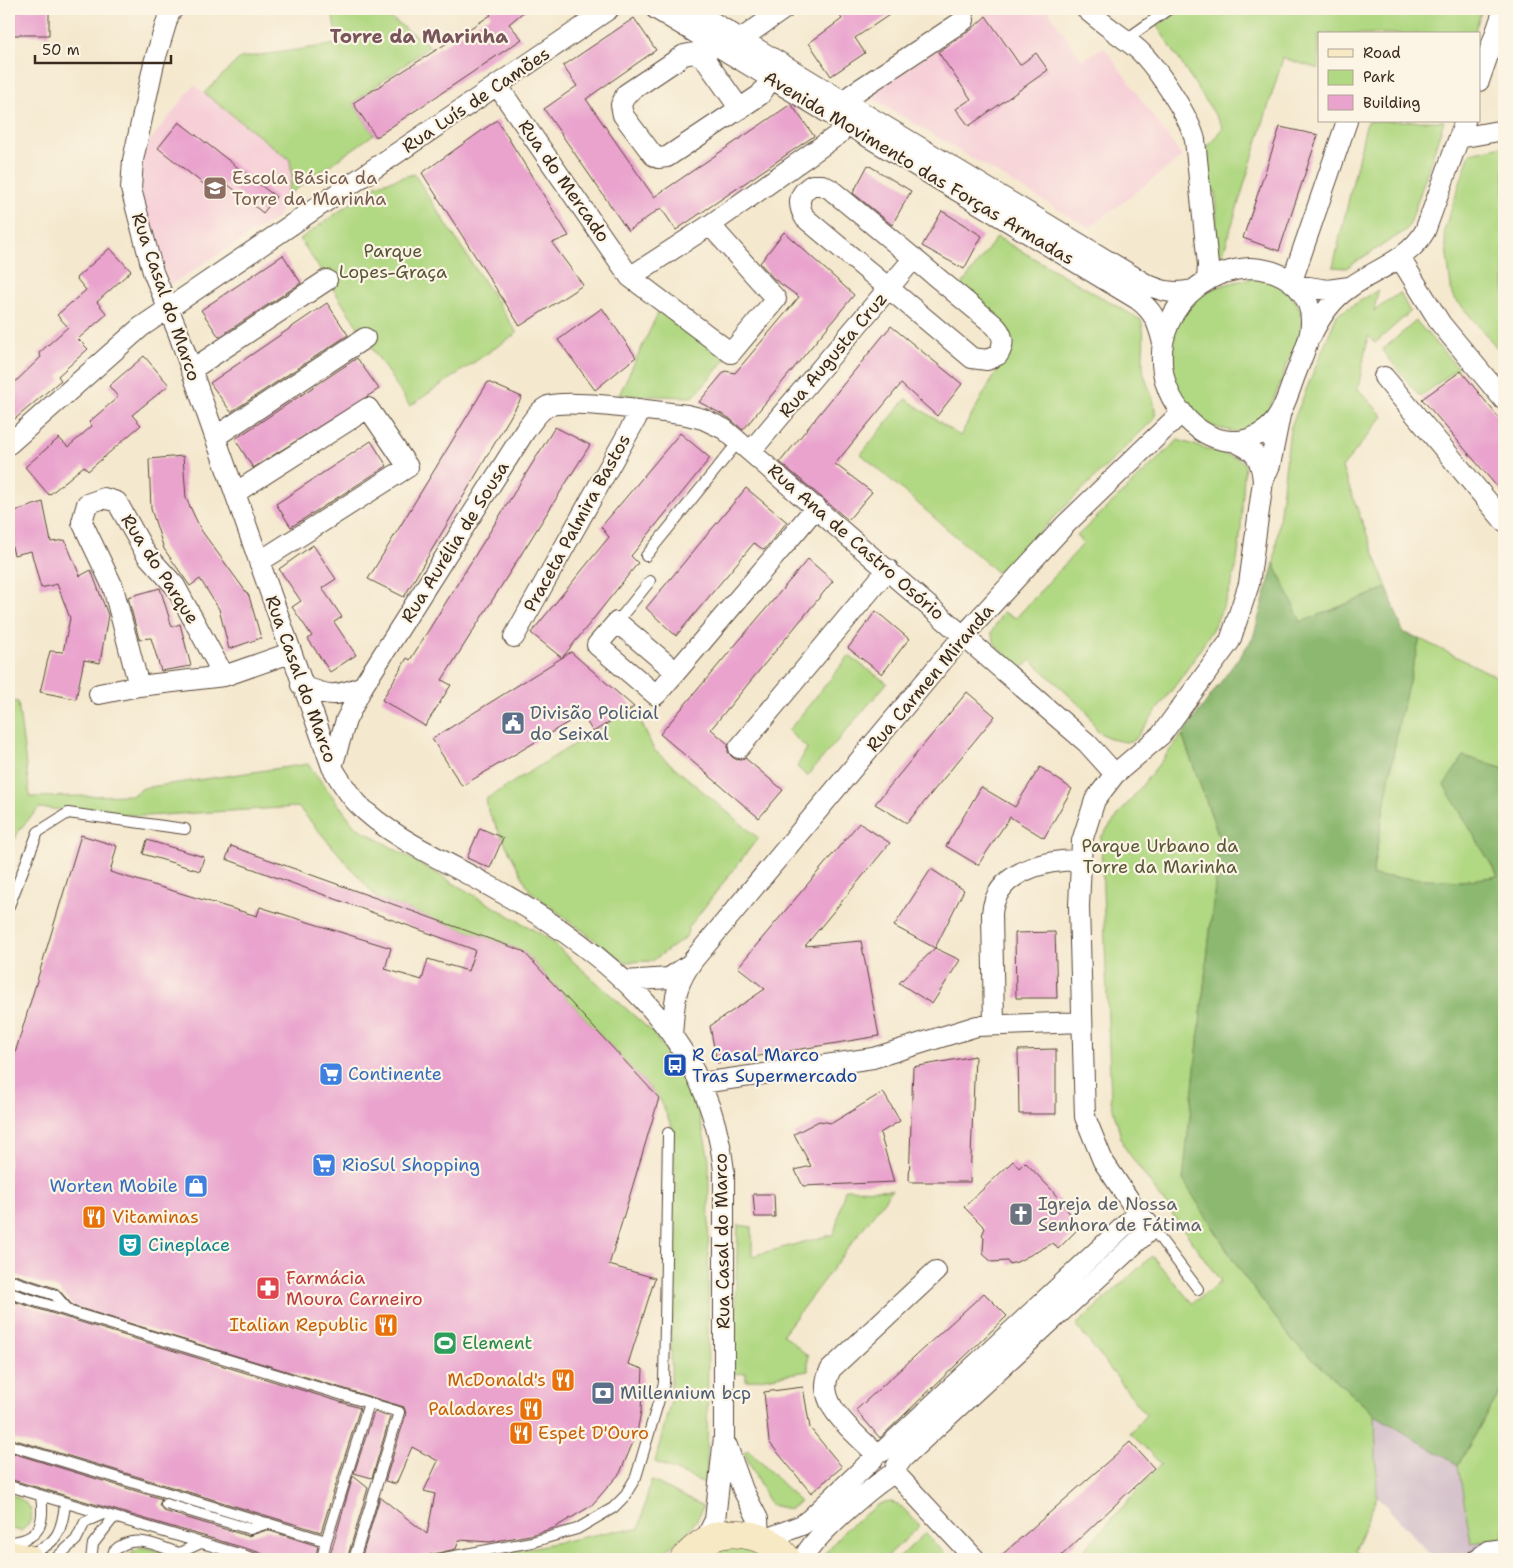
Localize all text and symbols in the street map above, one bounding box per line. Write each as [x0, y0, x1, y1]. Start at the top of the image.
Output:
district label: Torre da Marinha [330, 24, 508, 49]
scale bar [35, 32, 171, 64]
legend [1318, 32, 1480, 122]
text: 50 m [42, 40, 80, 60]
street label: Rua Luís de Camões [397, 42, 555, 158]
text: Road [1363, 43, 1401, 63]
street label: Avenida Movimento das Forças Armadas [759, 65, 1079, 271]
text: Park [1363, 67, 1395, 87]
text: Building [1363, 93, 1420, 113]
street label: Rua do Mercado [513, 115, 615, 247]
place label: Escola Básica da Torre da Marinha [232, 166, 386, 211]
school or university icon: Escola Básica da Torre da Marinha [202, 175, 228, 201]
street label: Rua Casal do Marco [126, 210, 206, 384]
park label: Parque Lopes-Graça [339, 239, 447, 284]
street label: Rua Augusta Cruz [773, 287, 893, 423]
street label: Praceta Palmira Bastos [518, 430, 636, 616]
street label: Rua Aurélia de Sousa [396, 457, 514, 627]
street label: Rua Ana de Castro Osório [763, 459, 949, 625]
street label: Rua do Parque [115, 509, 205, 629]
street label: Rua Casal do Marco [260, 592, 342, 766]
street label: Rua Carmen Miranda [861, 599, 999, 757]
place label: Divisão Policial do Seixal [530, 701, 659, 746]
public building icon: Divisão Policial do Seixal [500, 710, 526, 736]
park label: Parque Urbano da Torre da Marinha [1081, 834, 1239, 879]
place label: R Casal Marco Tras Supermercado [692, 1043, 858, 1088]
bus stop icon: R Casal Marco Tras Supermercado [662, 1052, 688, 1078]
supermarket icon: Continente [318, 1061, 344, 1087]
place label: Continente [348, 1062, 442, 1086]
supermarket icon: RioSul Shopping [311, 1152, 337, 1178]
place label: RioSul Shopping [342, 1153, 480, 1177]
street label: Rua Casal do Marco [708, 1153, 736, 1329]
shop icon: Worten Mobile [183, 1173, 209, 1199]
place label: Worten Mobile [49, 1174, 178, 1198]
place label: Igreja de Nossa Senhora de Fátima [1038, 1192, 1202, 1237]
church icon: Igreja de Nossa Senhora de Fátima [1008, 1201, 1034, 1227]
restaurant icon: Vitaminas [81, 1204, 107, 1230]
place label: Vitaminas [112, 1205, 199, 1229]
theatre icon: Cineplace [117, 1232, 143, 1258]
place label: Cineplace [148, 1233, 230, 1257]
place label: Farmácia Moura Carneiro [286, 1266, 423, 1311]
pharmacy icon: Farmácia Moura Carneiro [255, 1275, 281, 1301]
restaurant icon: Italian Republic [373, 1312, 399, 1338]
place label: Italian Republic [229, 1313, 368, 1337]
sports icon: Element [432, 1330, 458, 1356]
place label: Element [462, 1331, 533, 1355]
restaurant icon: McDonald's [550, 1367, 576, 1393]
place label: McDonald's [447, 1368, 546, 1392]
bank icon: Millennium bcp [590, 1380, 616, 1406]
place label: Millennium bcp [620, 1381, 751, 1405]
restaurant icon: Paladares [518, 1396, 544, 1422]
place label: Paladares [428, 1397, 514, 1421]
restaurant icon: Espet D'Ouro [508, 1420, 534, 1446]
place label: Espet D'Ouro [538, 1421, 649, 1445]

